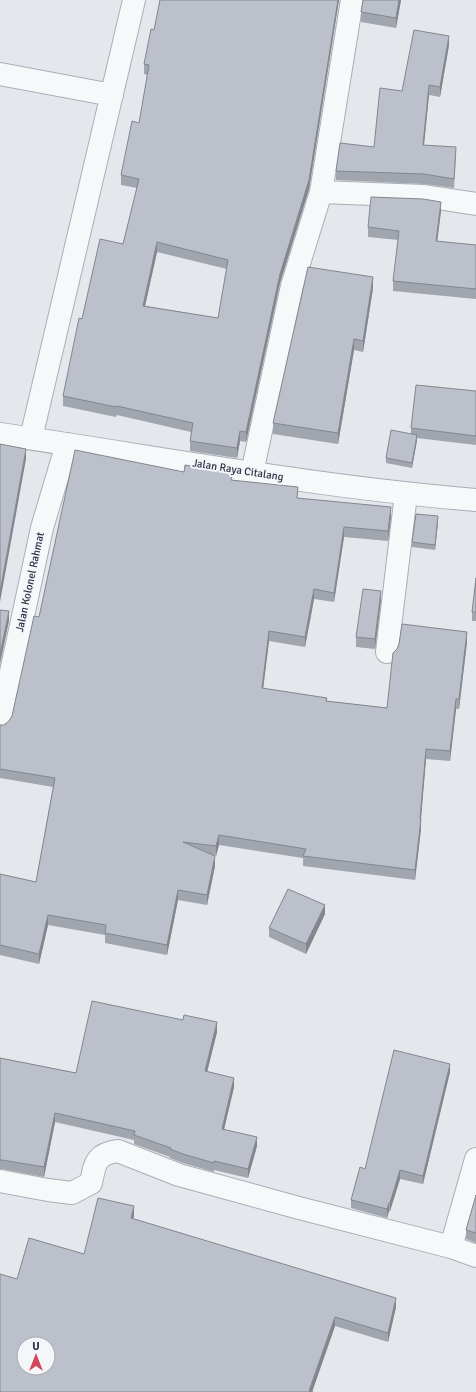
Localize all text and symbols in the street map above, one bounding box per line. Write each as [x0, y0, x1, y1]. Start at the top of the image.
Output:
street label: Jalan Raya Citalang [192, 456, 285, 484]
street label: Jalan Kolonel Rahmat [13, 531, 47, 633]
north arrow [16, 1336, 56, 1376]
text: U [32, 1340, 40, 1353]

